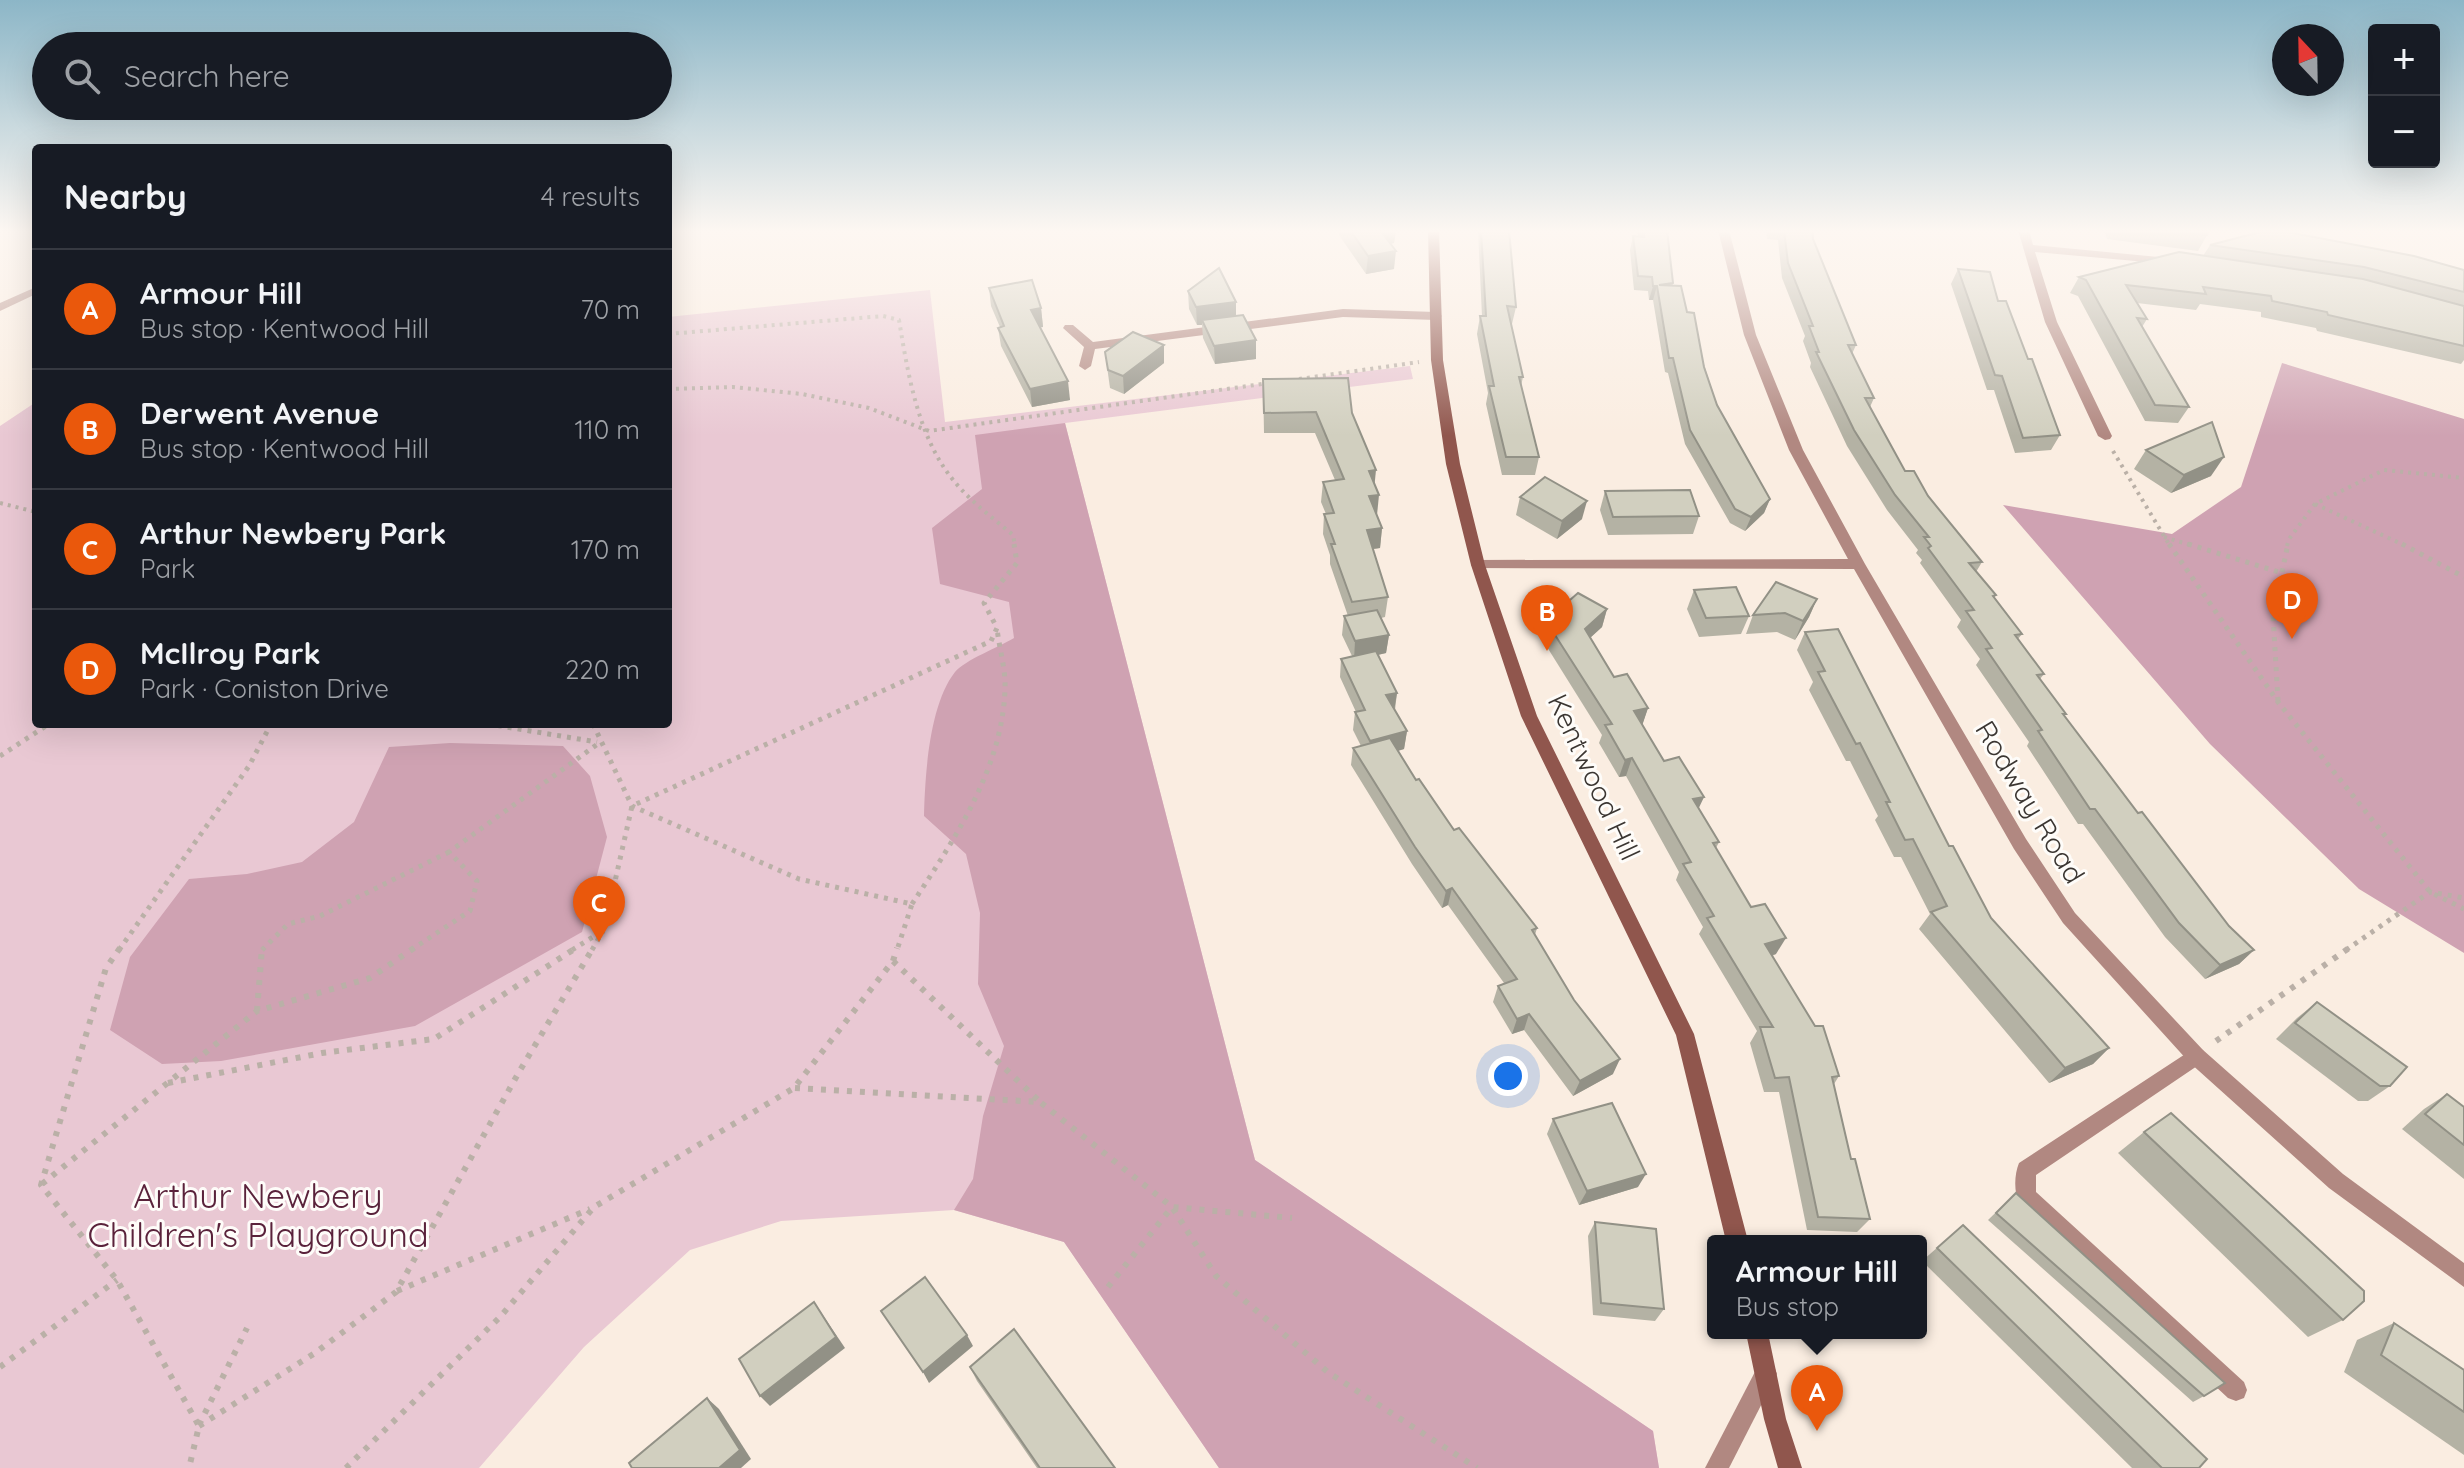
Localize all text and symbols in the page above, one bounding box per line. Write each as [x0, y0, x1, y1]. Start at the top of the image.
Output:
north arrow [2272, 24, 2344, 96]
map controls [2368, 24, 2440, 168]
button: + [2368, 24, 2440, 96]
search box [32, 32, 672, 120]
icon: search [60, 54, 104, 98]
text: Search here [124, 57, 290, 95]
button: − [2368, 96, 2440, 168]
text: Nearby [64, 175, 187, 218]
text: 4 results [541, 180, 640, 213]
text: Armour Hill [140, 274, 302, 312]
text: A [82, 293, 98, 326]
text: 70 m [580, 293, 640, 326]
text: Bus stop · Kentwood Hill [140, 312, 429, 345]
text: Derwent Avenue [140, 394, 379, 432]
text: B [81, 413, 99, 446]
text: 110 m [574, 413, 640, 446]
text: Bus stop · Kentwood Hill [140, 432, 429, 465]
text: Arthur Newbery Park [140, 514, 446, 552]
text: C [82, 533, 98, 566]
text: 170 m [571, 533, 640, 566]
text: Park [140, 552, 195, 585]
pin: D [2266, 573, 2318, 639]
pin: B [1521, 585, 1573, 651]
text: McIlroy Park [140, 634, 320, 672]
text: D [81, 653, 99, 686]
text: 220 m [565, 653, 640, 686]
text: Park · Coniston Drive [140, 672, 389, 705]
street label: Kentwood Hill [1541, 688, 1648, 866]
street label: Rodway Road [1968, 714, 2093, 889]
pin: C [573, 876, 625, 942]
your location [1488, 1056, 1528, 1096]
park label: Arthur Newbery Children's Playground [87, 1174, 429, 1256]
popup [1707, 1235, 1927, 1339]
text: Armour Hill [1736, 1252, 1898, 1290]
text: Bus stop [1736, 1290, 1839, 1323]
pin: A [1791, 1365, 1843, 1431]

